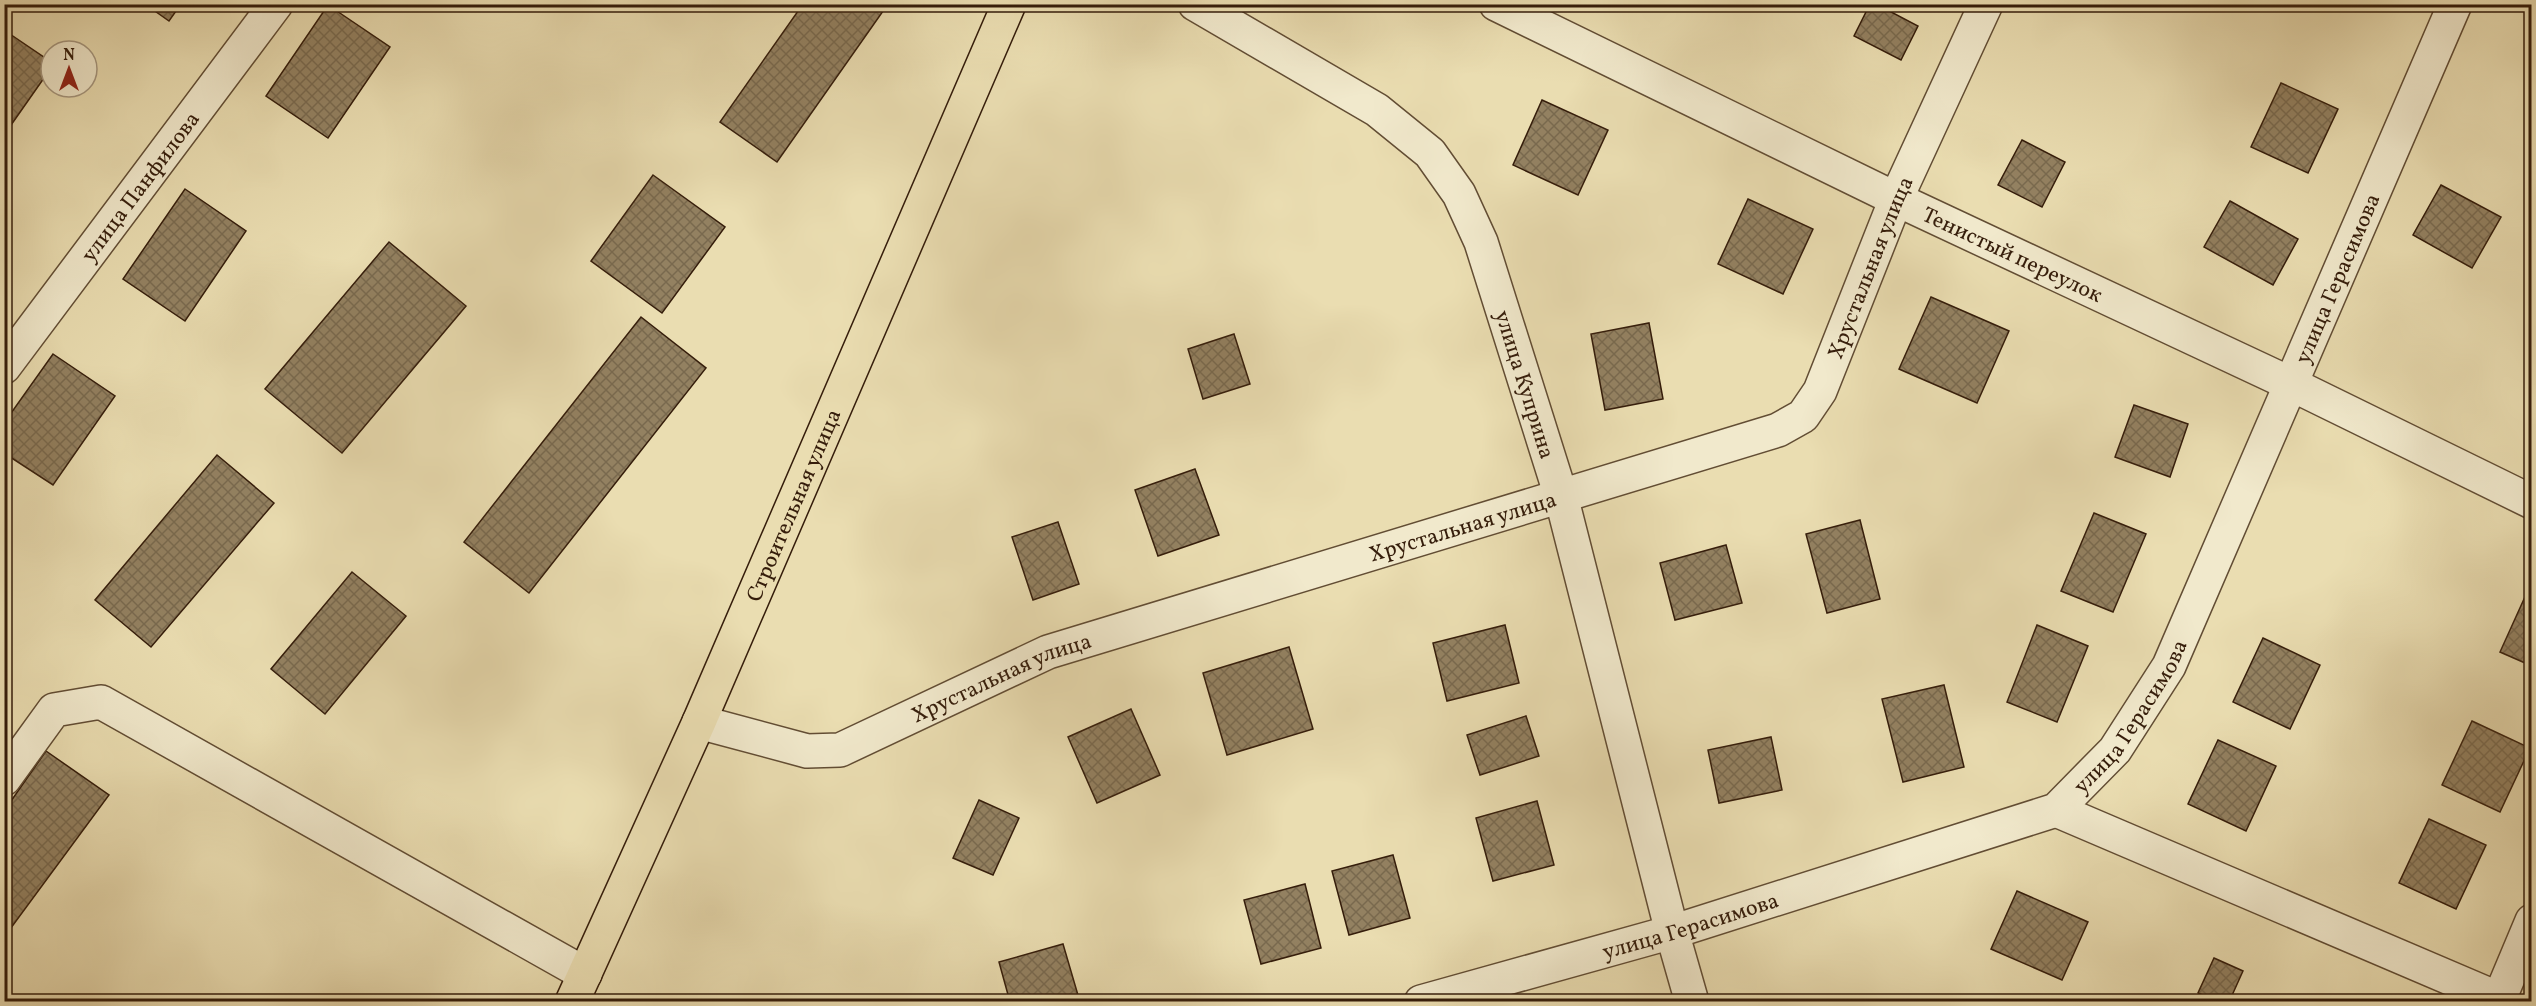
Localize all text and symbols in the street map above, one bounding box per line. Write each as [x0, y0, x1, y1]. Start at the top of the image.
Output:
north arrow [39, 39, 99, 99]
text: N [63, 45, 75, 67]
street label: улица Панфилова [75, 106, 208, 269]
street label: Хрустальная улица [1821, 172, 1922, 364]
street label: улица Герасимова [2288, 189, 2389, 369]
street label: Тенистый переулок [1917, 200, 2107, 312]
street label: улица Куприна [1485, 307, 1561, 463]
street label: Строительная улица [740, 404, 850, 607]
street label: Хрустальная улица [1366, 485, 1561, 571]
street label: Хрустальная улица [907, 627, 1096, 732]
street label: улица Герасимова [2067, 635, 2197, 802]
street label: улица Герасимова [1599, 886, 1783, 969]

